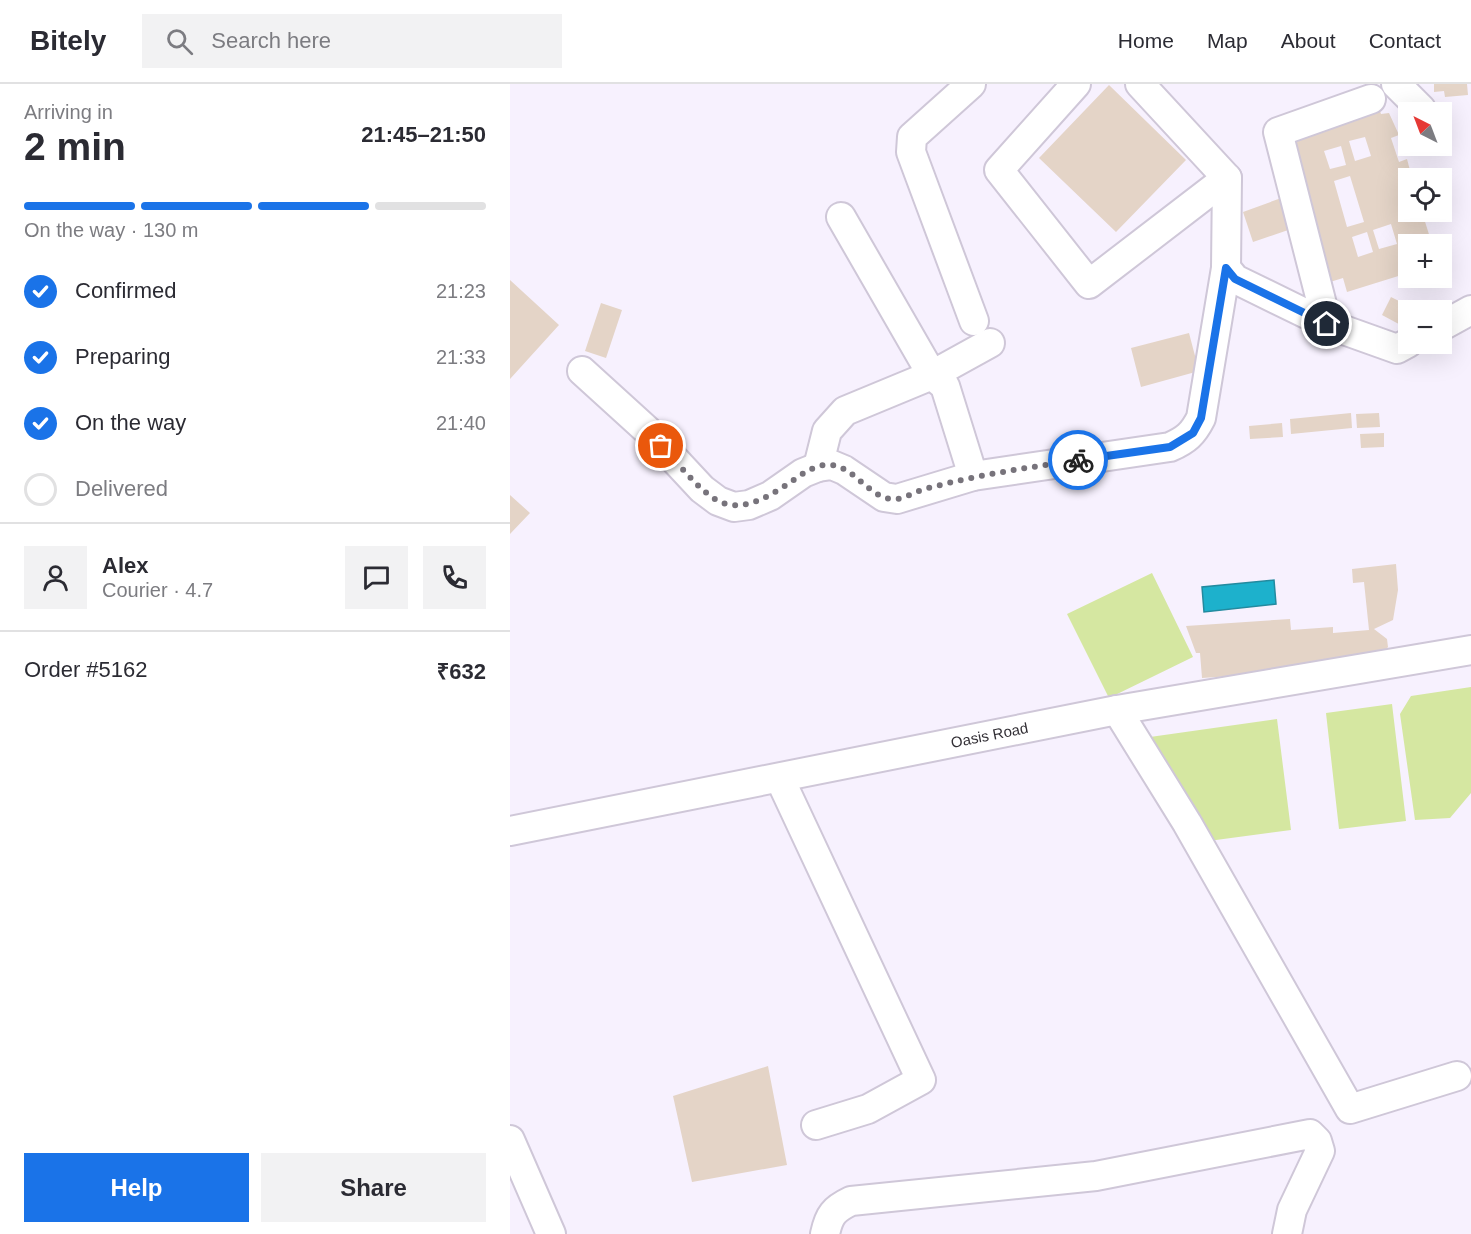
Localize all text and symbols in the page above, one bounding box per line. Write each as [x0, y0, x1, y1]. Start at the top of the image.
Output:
search box [142, 14, 562, 68]
text: Bitely [30, 25, 106, 56]
icon: search [163, 25, 196, 58]
text: Search here [211, 28, 331, 53]
text: Home [1118, 29, 1174, 52]
text: Map [1207, 29, 1248, 52]
text: About [1281, 29, 1336, 52]
text: Contact [1369, 29, 1441, 52]
text: Arriving in [24, 101, 113, 123]
north arrow [1398, 102, 1452, 156]
map controls [1398, 102, 1452, 354]
text: 21:45–21:50 [361, 122, 486, 147]
text: 2 min [24, 125, 126, 168]
button: locate [1398, 168, 1452, 222]
text: On the way · 130 m [24, 219, 199, 241]
button: + [1398, 234, 1452, 288]
icon: check [24, 275, 57, 308]
text: Confirmed [75, 278, 176, 303]
text: 21:23 [436, 280, 486, 302]
pin [1301, 298, 1352, 349]
button: − [1398, 300, 1452, 354]
icon: home [1310, 307, 1343, 340]
icon: check [24, 341, 57, 374]
text: Preparing [75, 344, 170, 369]
text: 21:33 [436, 346, 486, 368]
icon: check [24, 407, 57, 440]
text: On the way [75, 410, 186, 435]
text: 21:40 [436, 412, 486, 434]
pin [635, 420, 686, 471]
icon: bag [644, 429, 677, 462]
courier [1048, 430, 1108, 490]
icon: bike [1062, 444, 1095, 477]
text: Delivered [75, 476, 168, 501]
button: person [24, 546, 87, 609]
button: chat [345, 546, 408, 609]
button: phone [423, 546, 486, 609]
text: Alex [102, 553, 148, 578]
text: Courier · 4.7 [102, 579, 213, 601]
text: Order #5162 [24, 657, 148, 682]
text: ₹632 [437, 659, 486, 684]
street label: Oasis Road [949, 719, 1030, 751]
button: Help [24, 1153, 249, 1222]
button: Share [261, 1153, 486, 1222]

